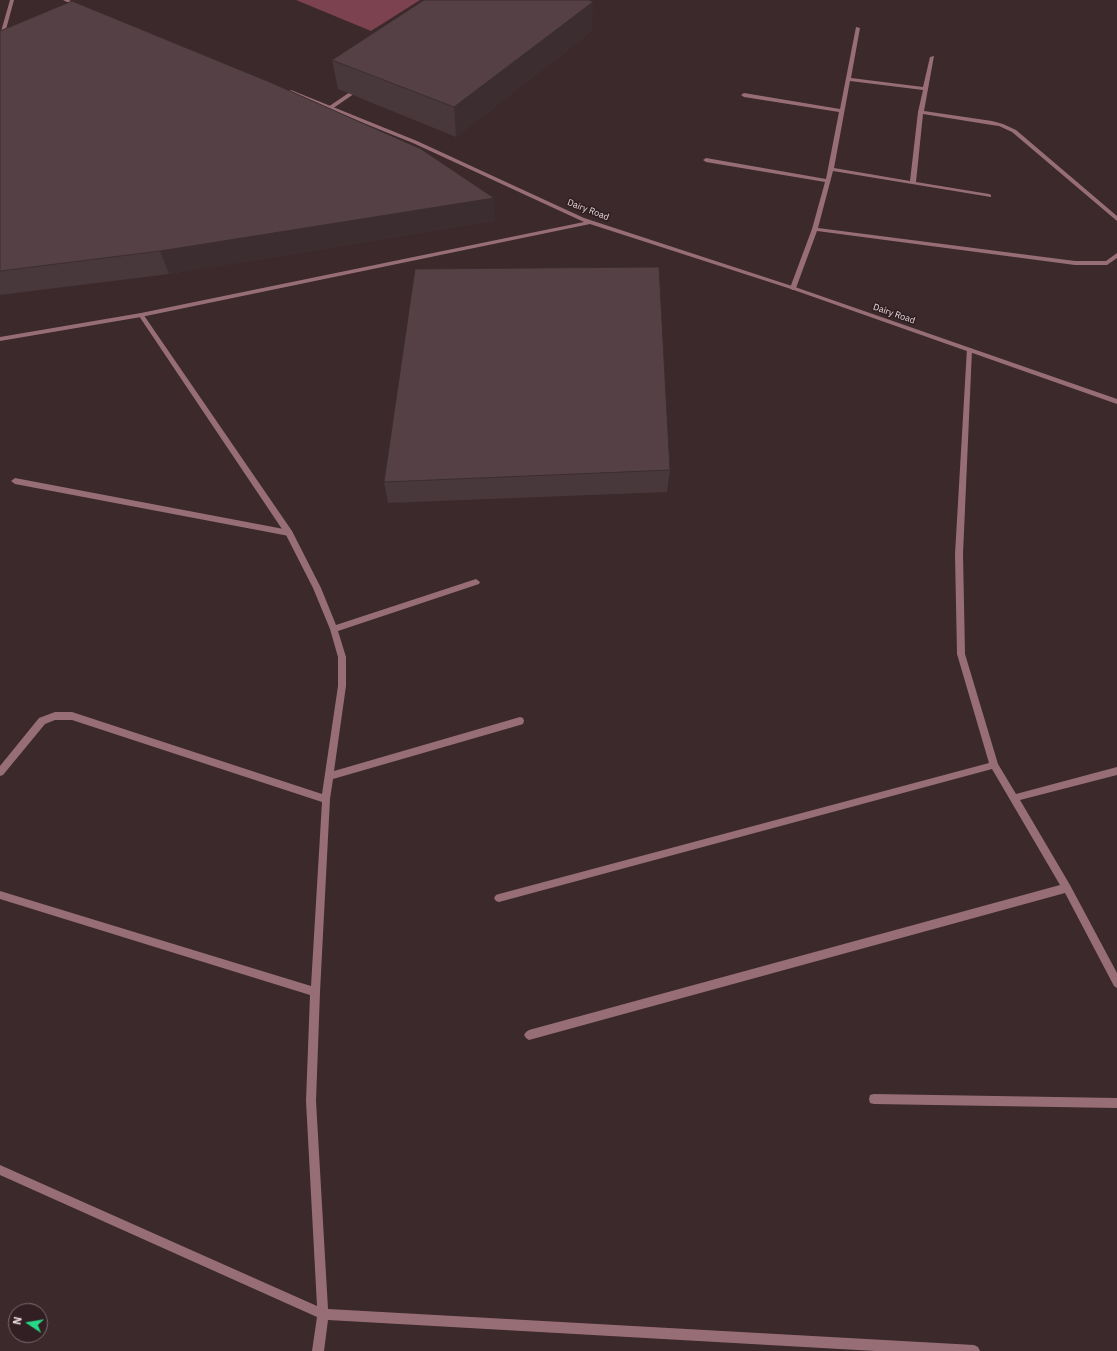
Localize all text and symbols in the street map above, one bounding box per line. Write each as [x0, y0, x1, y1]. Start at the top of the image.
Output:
street label: Dairy Road [566, 197, 610, 223]
street label: Dairy Road [872, 302, 916, 326]
north arrow [8, 1303, 48, 1343]
text: N [10, 1315, 25, 1326]

